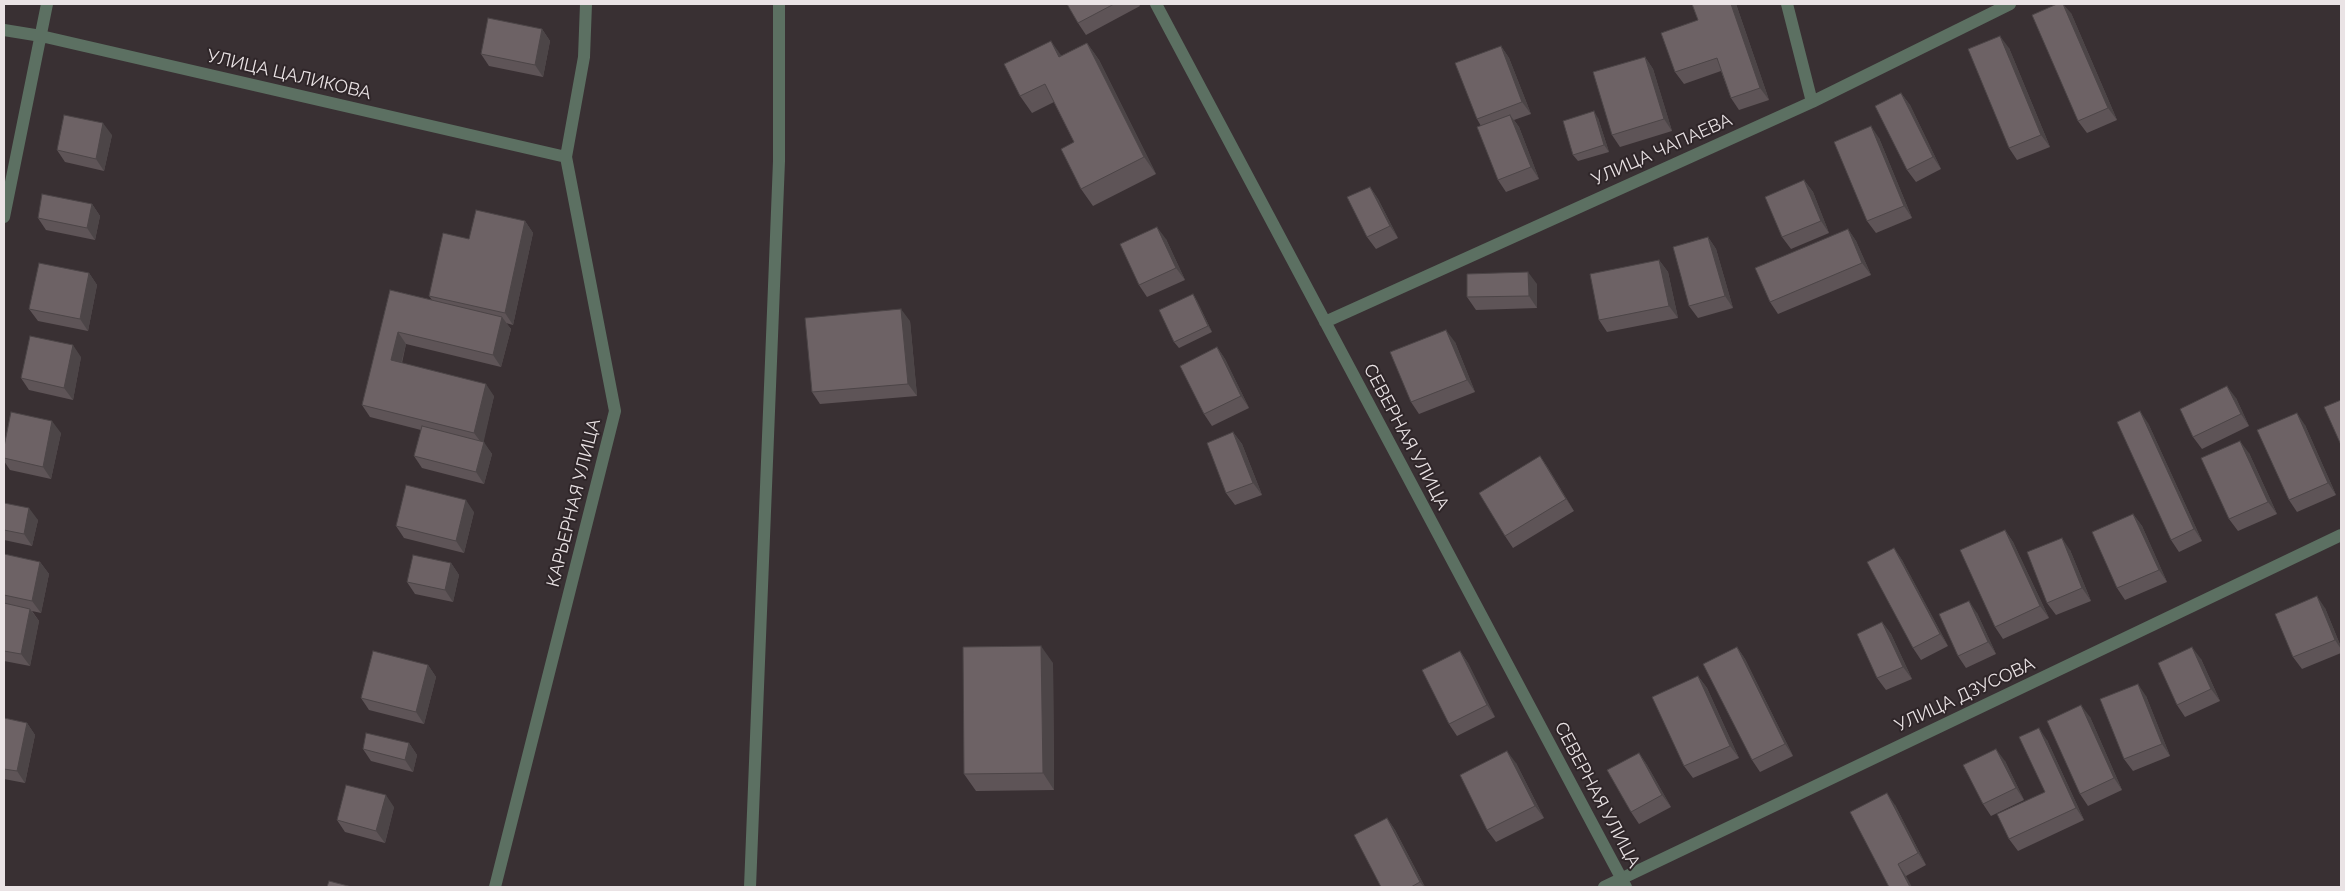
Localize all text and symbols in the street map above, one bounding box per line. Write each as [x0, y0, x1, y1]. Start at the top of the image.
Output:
street label: УЛИЦА ЦАЛИКОВА [205, 46, 373, 104]
street label: УЛИЦА ЧАПАЕВА [1588, 109, 1736, 191]
street label: СЕВЕРНАЯ УЛИЦА [1358, 360, 1454, 514]
street label: КАРЬЕРНАЯ УЛИЦА [543, 417, 605, 589]
street label: УЛИЦА ДЗУСОВА [1892, 653, 2038, 737]
street label: СЕВЕРНАЯ УЛИЦА [1549, 718, 1645, 872]

